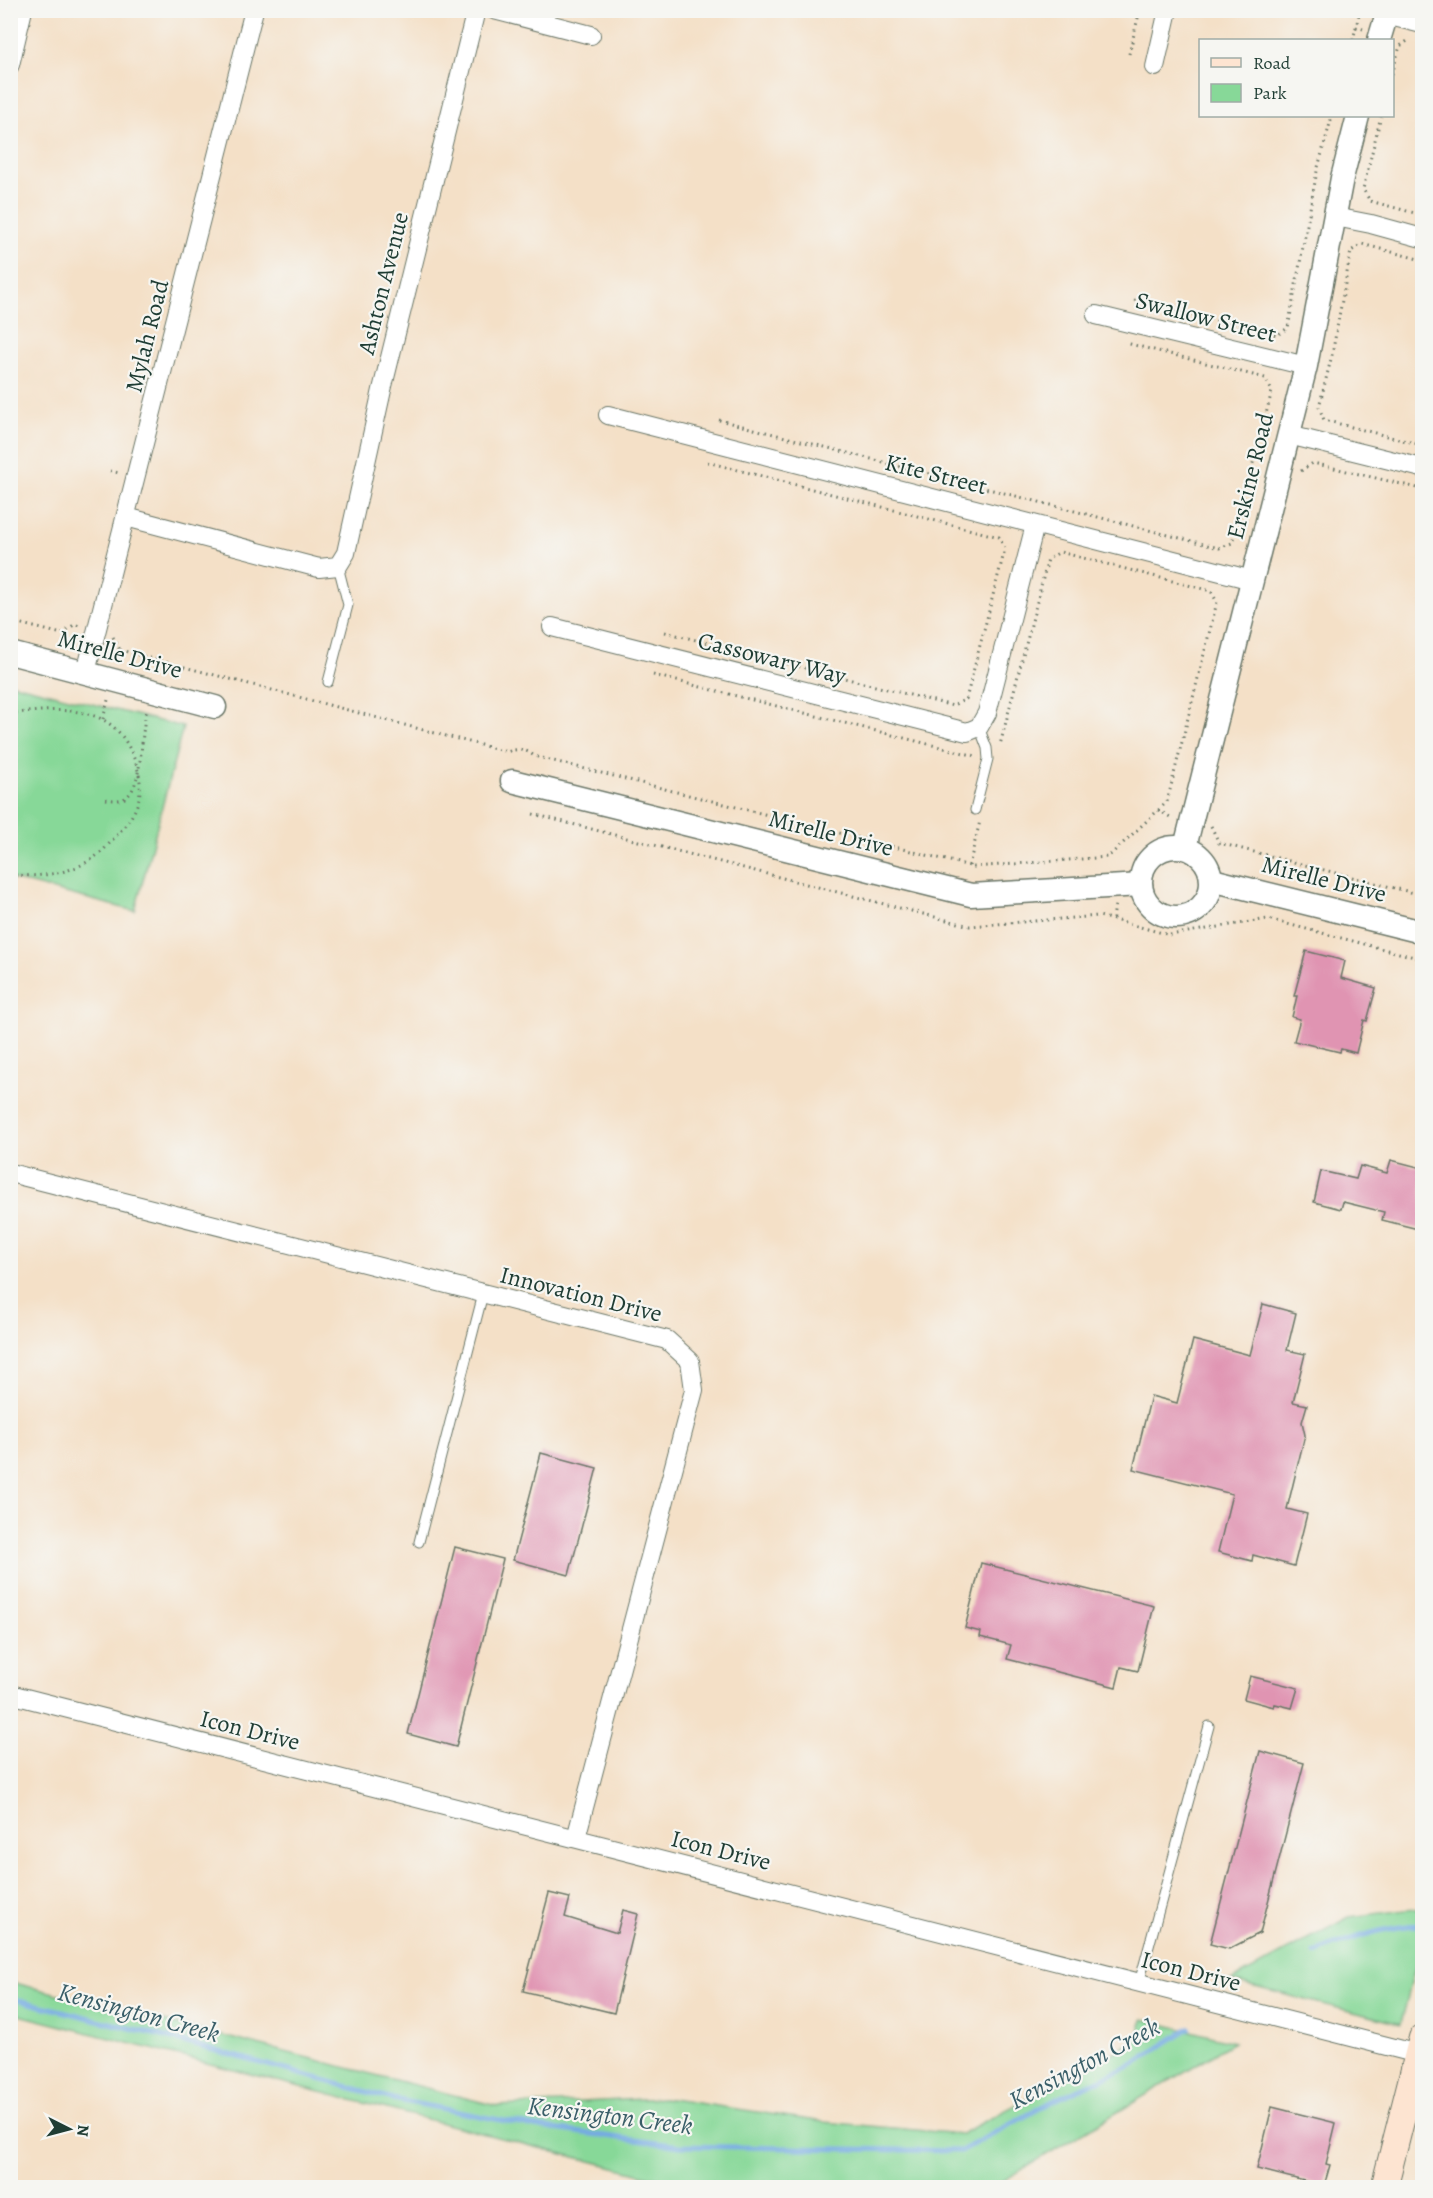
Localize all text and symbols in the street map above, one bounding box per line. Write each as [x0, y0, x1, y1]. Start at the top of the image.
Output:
legend [1199, 39, 1394, 117]
text: Road [1253, 51, 1291, 75]
text: Park [1253, 81, 1287, 105]
street label: Ashton Avenue [350, 208, 416, 359]
street label: Mylah Road [118, 276, 176, 396]
street label: Swallow Street [1132, 284, 1280, 350]
street label: Erskine Road [1219, 409, 1281, 543]
street label: Kite Street [882, 446, 991, 502]
street label: Mirelle Drive [54, 622, 186, 686]
street label: Cassowary Way [695, 624, 850, 692]
street label: Mirelle Drive [765, 802, 897, 864]
street label: Mirelle Drive [1258, 848, 1390, 910]
street label: Innovation Drive [496, 1258, 666, 1330]
street label: Icon Drive [197, 1702, 303, 1758]
street label: Icon Drive [668, 1822, 774, 1878]
street label: Icon Drive [1138, 1943, 1244, 1999]
water label: Kensington Creek [54, 1974, 224, 2051]
water label: Kensington Creek [1003, 2009, 1166, 2118]
water label: Kensington Creek [525, 2088, 695, 2143]
north arrow [39, 2099, 99, 2159]
text: N [71, 2124, 94, 2138]

